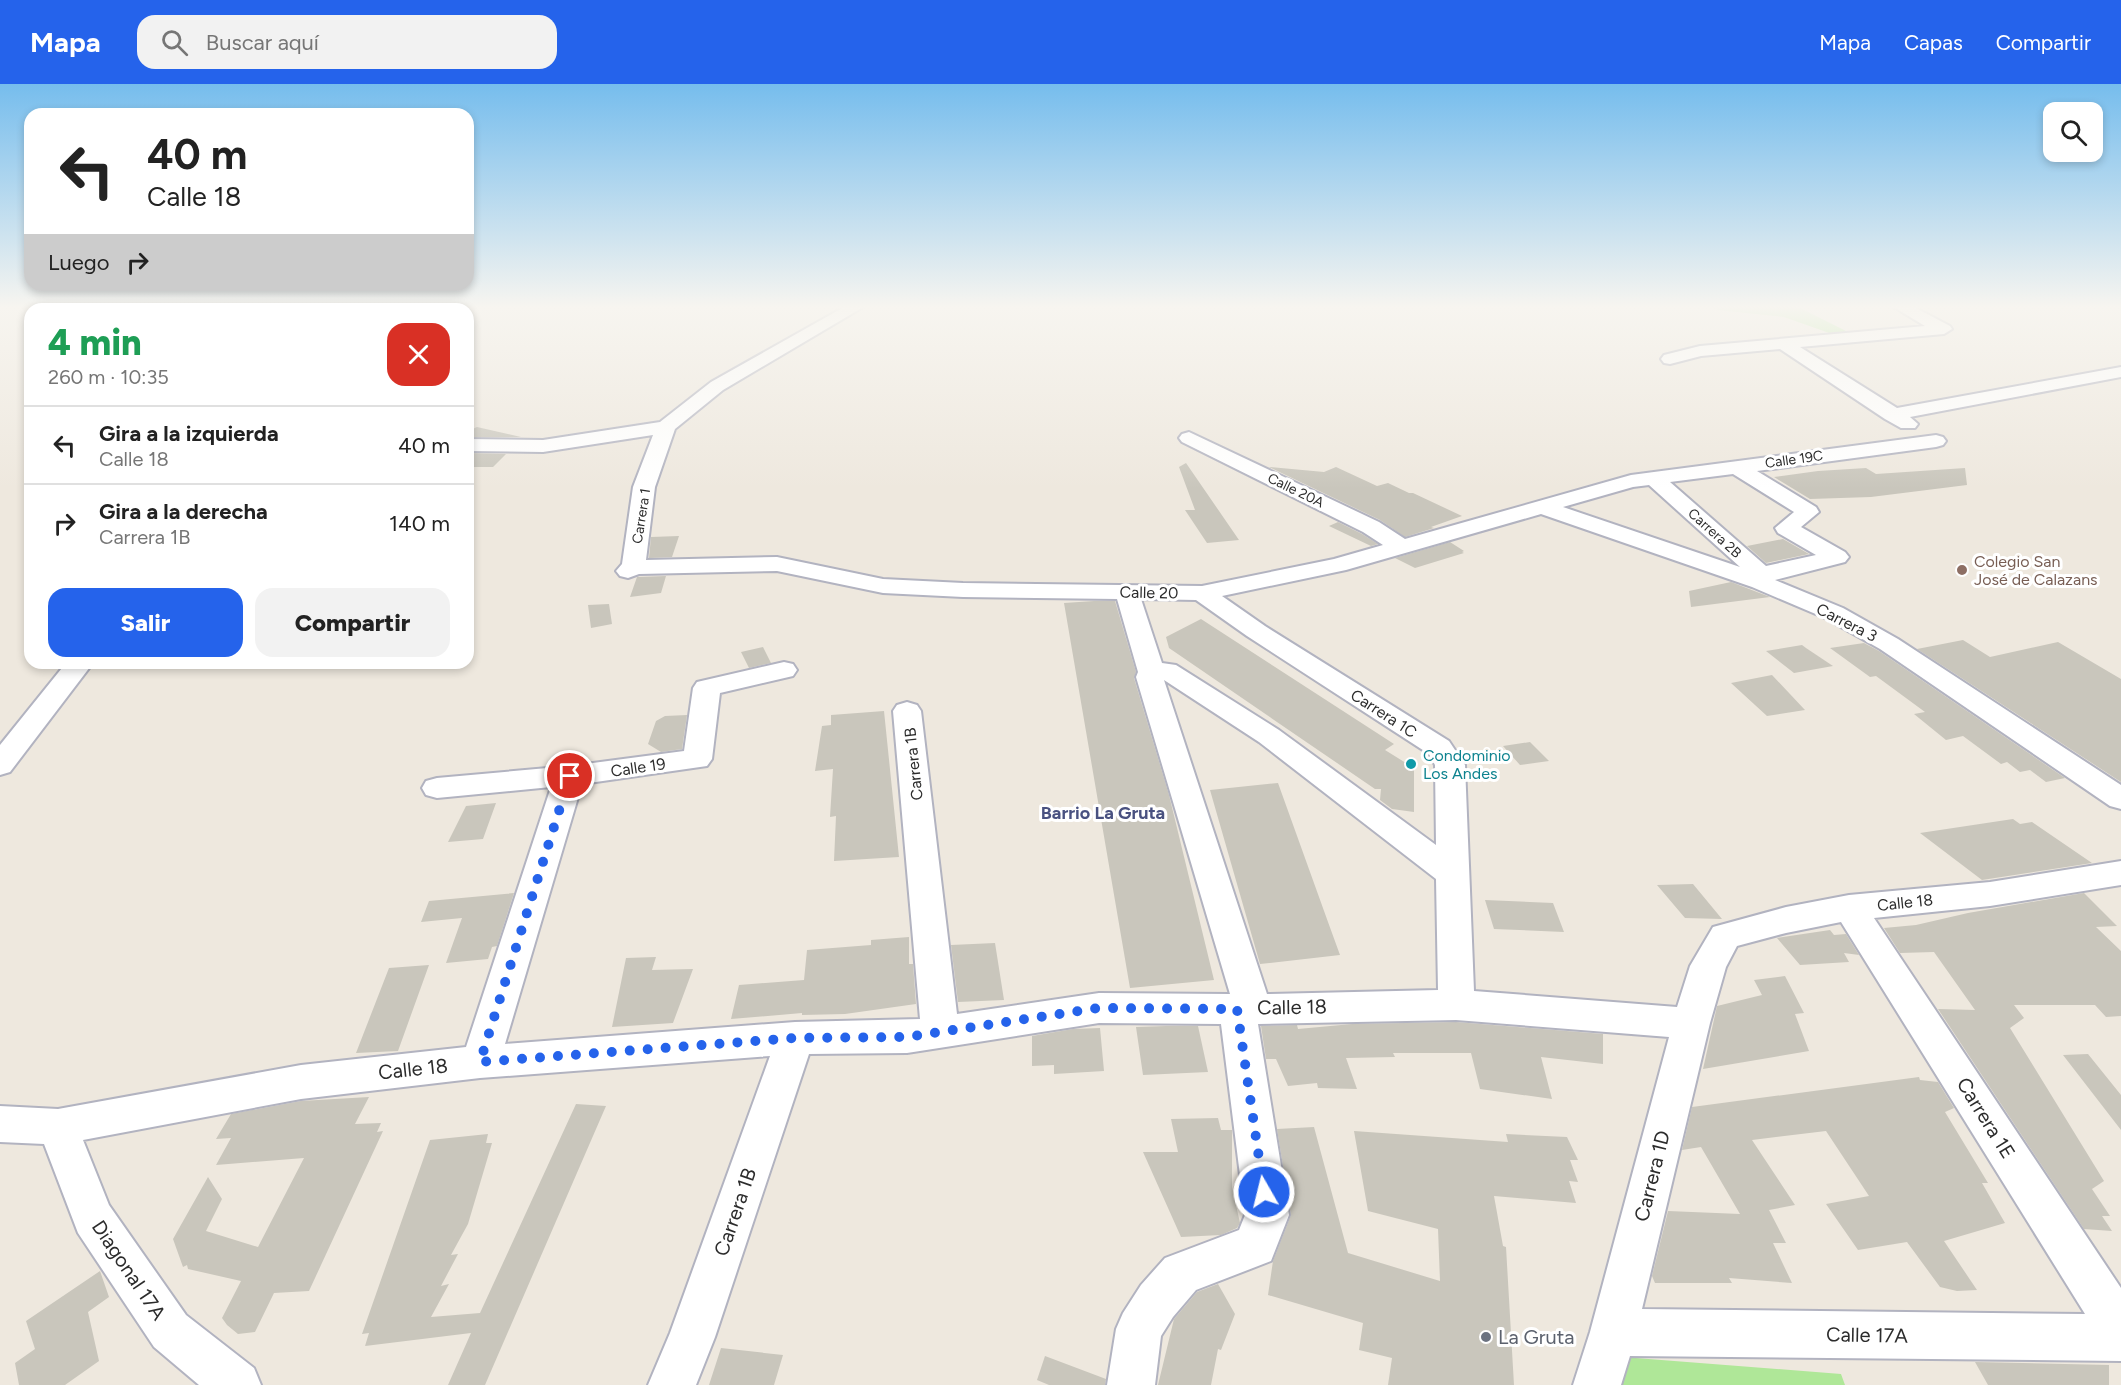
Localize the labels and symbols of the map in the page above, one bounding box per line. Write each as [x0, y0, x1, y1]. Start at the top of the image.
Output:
street label: Calle 19C [1764, 447, 1824, 472]
street label: Calle 20A [1265, 469, 1327, 512]
street label: Carrera 1 [629, 487, 654, 545]
street label: Carrera 2B [1684, 505, 1745, 562]
place label: Colegio San José de Calazans [1974, 552, 2098, 589]
marker: Colegio San José de Calazans [1955, 563, 1969, 577]
street label: Calle 20 [1120, 582, 1178, 603]
street label: Carrera 3 [1813, 599, 1880, 646]
street label: Carrera 1C [1347, 685, 1420, 742]
street label: Carrera 1B [900, 726, 927, 801]
place label: Condominio Los Andes [1423, 746, 1511, 783]
pin [544, 750, 595, 801]
street label: Calle 19 [609, 754, 667, 781]
marker: Condominio Los Andes [1404, 757, 1418, 771]
district label: Barrio La Gruta [1041, 802, 1165, 824]
street label: Calle 18 [1876, 890, 1934, 915]
street label: Calle 18 [1257, 994, 1327, 1020]
street label: Calle 18 [377, 1053, 449, 1085]
street label: Carrera 1E [1952, 1073, 2020, 1163]
street label: Carrera 1D [1629, 1128, 1675, 1224]
position arrow [1232, 1160, 1296, 1224]
street label: Carrera 1B [709, 1165, 761, 1259]
street label: Diagonal 17A [87, 1216, 171, 1325]
street label: Calle 17A [1826, 1322, 1909, 1348]
place label: La Gruta [1498, 1325, 1574, 1349]
marker: La Gruta [1479, 1330, 1493, 1344]

